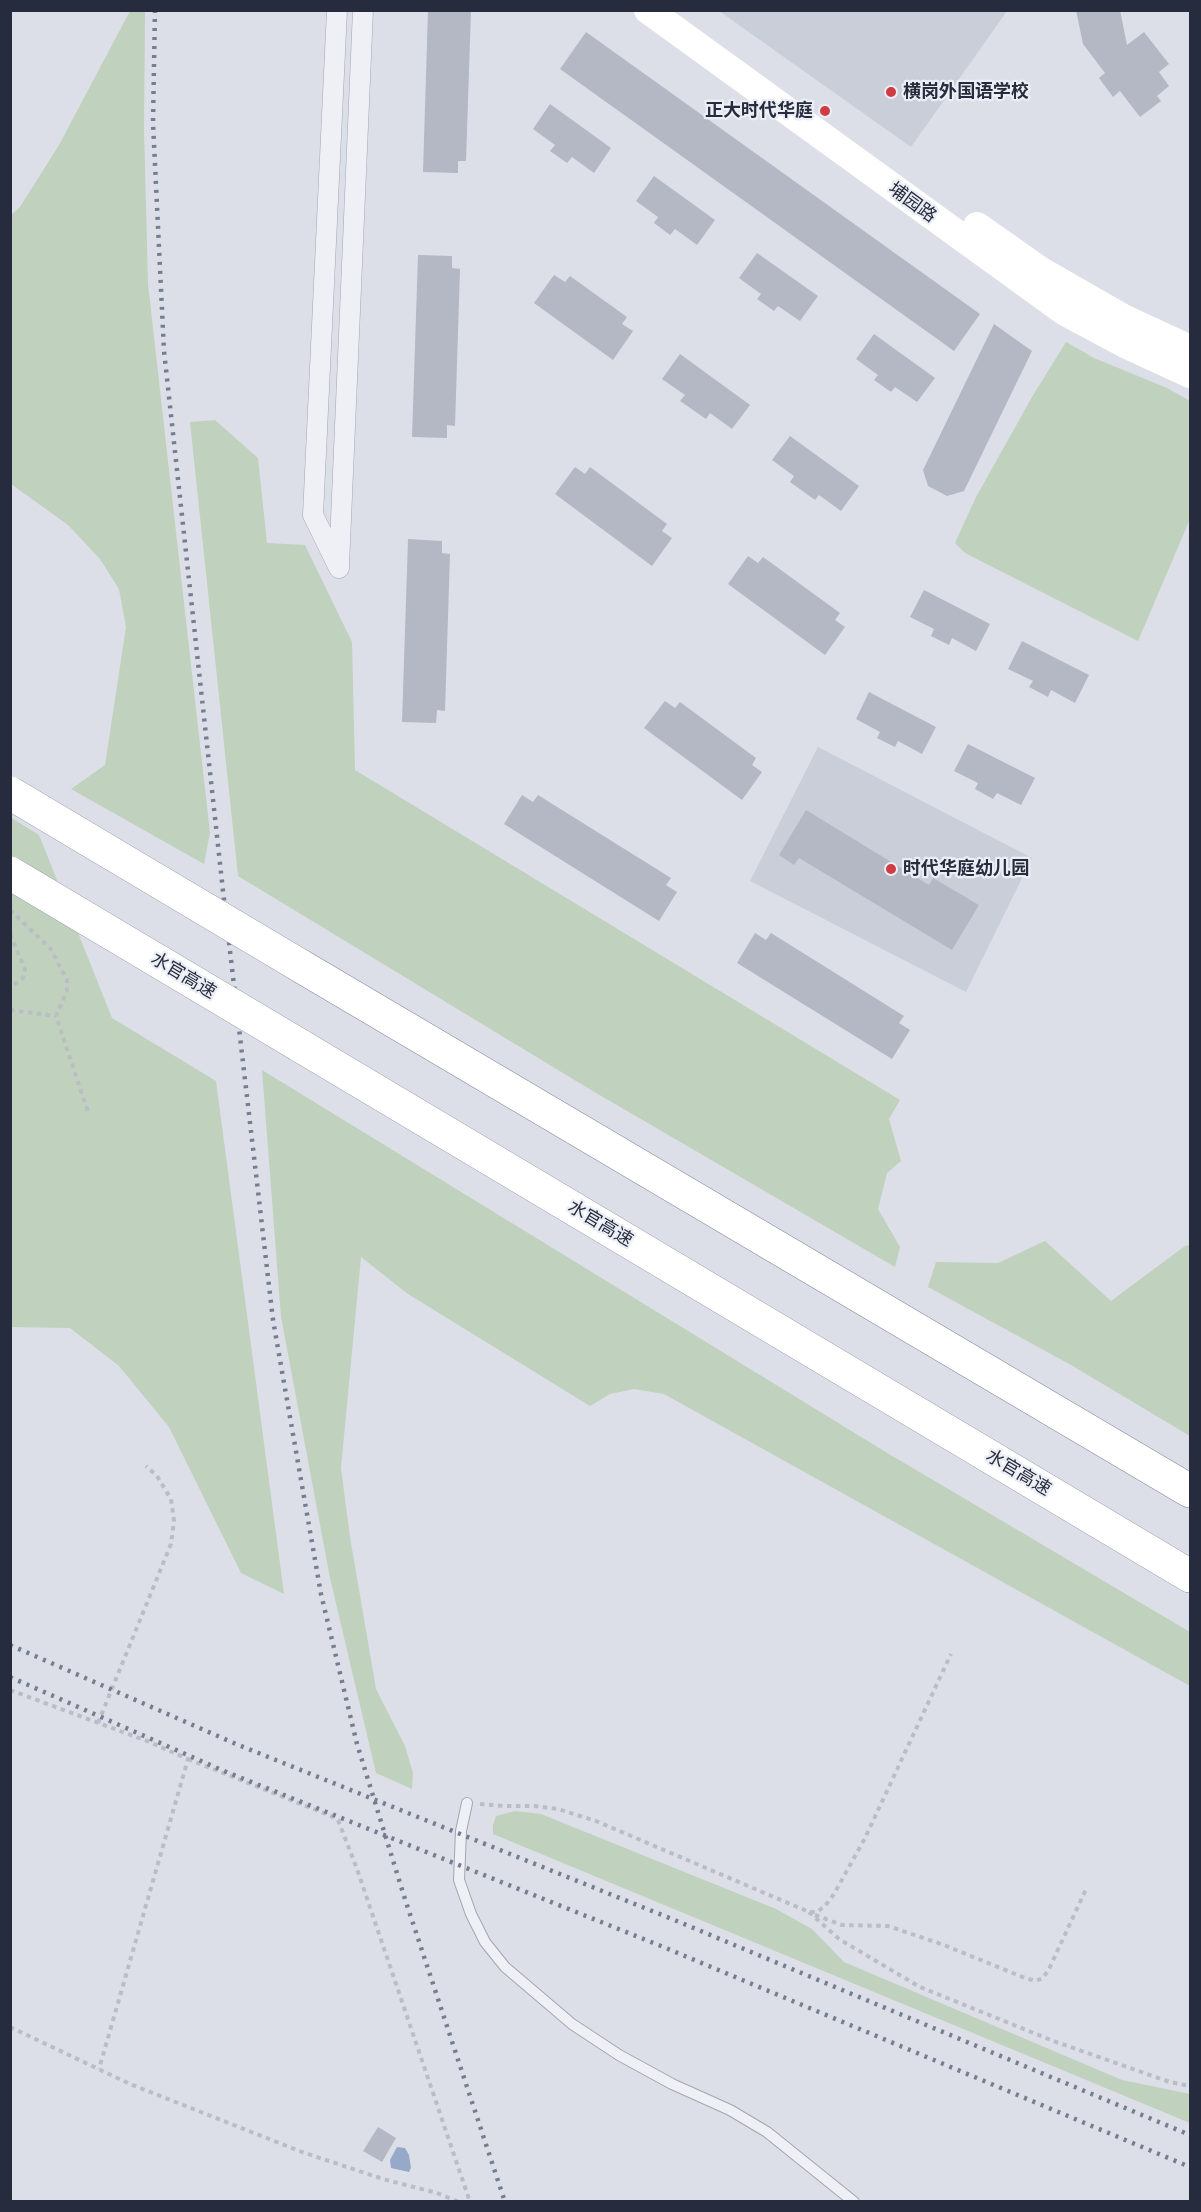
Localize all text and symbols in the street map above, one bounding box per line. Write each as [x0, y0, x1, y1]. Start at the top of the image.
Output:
place label: 横岗外国语学校 [903, 81, 1029, 103]
marker: 横岗外国语学校 [884, 85, 898, 99]
place label: 正大时代华庭 [705, 100, 813, 122]
marker: 正大时代华庭 [818, 104, 832, 118]
street label: 埔园路 [884, 178, 940, 228]
place label: 时代华庭幼儿园 [903, 858, 1029, 880]
marker: 时代华庭幼儿园 [884, 862, 898, 876]
street label: 水官高速 [147, 948, 219, 1004]
street label: 水官高速 [564, 1196, 636, 1252]
street label: 水官高速 [982, 1445, 1054, 1501]

